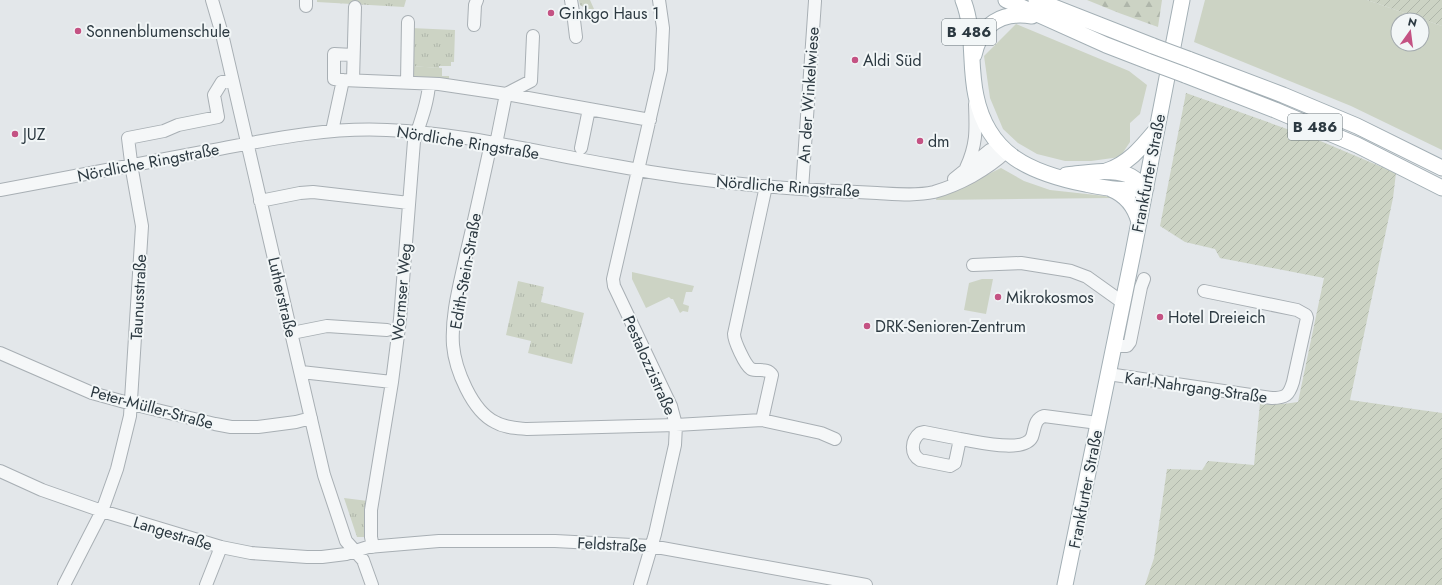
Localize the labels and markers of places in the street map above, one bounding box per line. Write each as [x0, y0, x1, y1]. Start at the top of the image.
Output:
place label: Ginkgo Haus 1 [559, 2, 659, 25]
marker: Ginkgo Haus 1 [546, 8, 556, 18]
place label: Sonnenblumenschule [86, 20, 230, 43]
marker: Sonnenblumenschule [73, 26, 83, 36]
place label: Aldi Süd [863, 49, 922, 72]
marker: Aldi Süd [850, 55, 860, 65]
place label: JUZ [21, 123, 46, 146]
marker: JUZ [10, 129, 20, 139]
place label: dm [928, 130, 950, 153]
marker: dm [915, 136, 925, 146]
place label: Mikrokosmos [1006, 286, 1094, 309]
marker: Mikrokosmos [993, 292, 1003, 302]
place label: Hotel Dreieich [1168, 306, 1266, 329]
marker: Hotel Dreieich [1155, 312, 1165, 322]
place label: DRK-Senioren-Zentrum [875, 315, 1026, 338]
marker: DRK-Senioren-Zentrum [862, 321, 872, 331]

